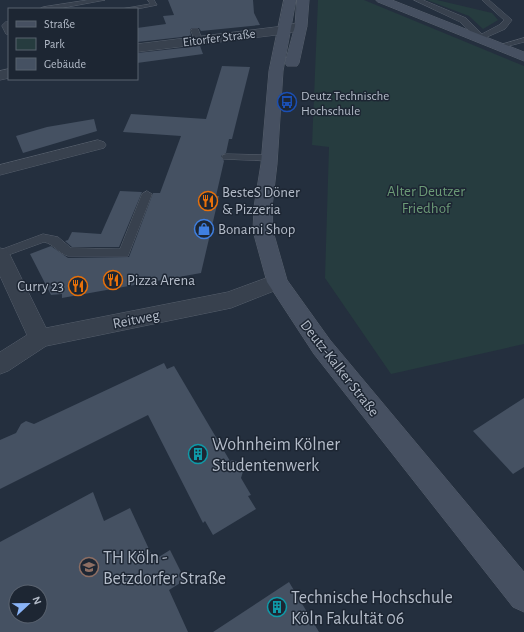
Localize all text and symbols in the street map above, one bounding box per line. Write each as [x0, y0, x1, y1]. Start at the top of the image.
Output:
legend [8, 8, 138, 80]
text: Straße [44, 18, 75, 30]
street label: Eitorfer Straße [182, 28, 256, 49]
text: Park [44, 38, 65, 50]
text: Gebäude [44, 58, 86, 70]
place label: Deutz Technische Hochschule [301, 90, 389, 118]
bus stop icon: Deutz Technische Hochschule [276, 91, 298, 113]
park label: Alter Deutzer Friedhof [387, 184, 465, 216]
place label: BesteS Döner & Pizzeria [222, 185, 300, 217]
restaurant icon: BesteS Döner & Pizzeria [197, 190, 219, 212]
shop icon: Bonami Shop [193, 218, 215, 240]
place label: Bonami Shop [218, 222, 295, 237]
restaurant icon: Pizza Arena [102, 269, 124, 291]
place label: Pizza Arena [127, 273, 195, 288]
restaurant icon: Curry 23 [67, 275, 89, 297]
place label: Curry 23 [17, 279, 64, 294]
street label: Reitweg [112, 308, 161, 331]
street label: Deutz-Kalker Straße [297, 317, 382, 419]
place label: Wohnheim Kölner Studentenwerk [212, 436, 340, 475]
building icon: Wohnheim Kölner Studentenwerk [187, 443, 209, 465]
place label: TH Köln - Betzdorfer Straße [103, 549, 226, 588]
school or university icon: TH Köln - Betzdorfer Straße [78, 556, 100, 578]
north arrow [8, 584, 48, 624]
place label: Technische Hochschule Köln Fakultät 06 [291, 589, 453, 628]
text: N [30, 595, 43, 606]
building icon: Technische Hochschule Köln Fakultät 06 [266, 596, 288, 618]

